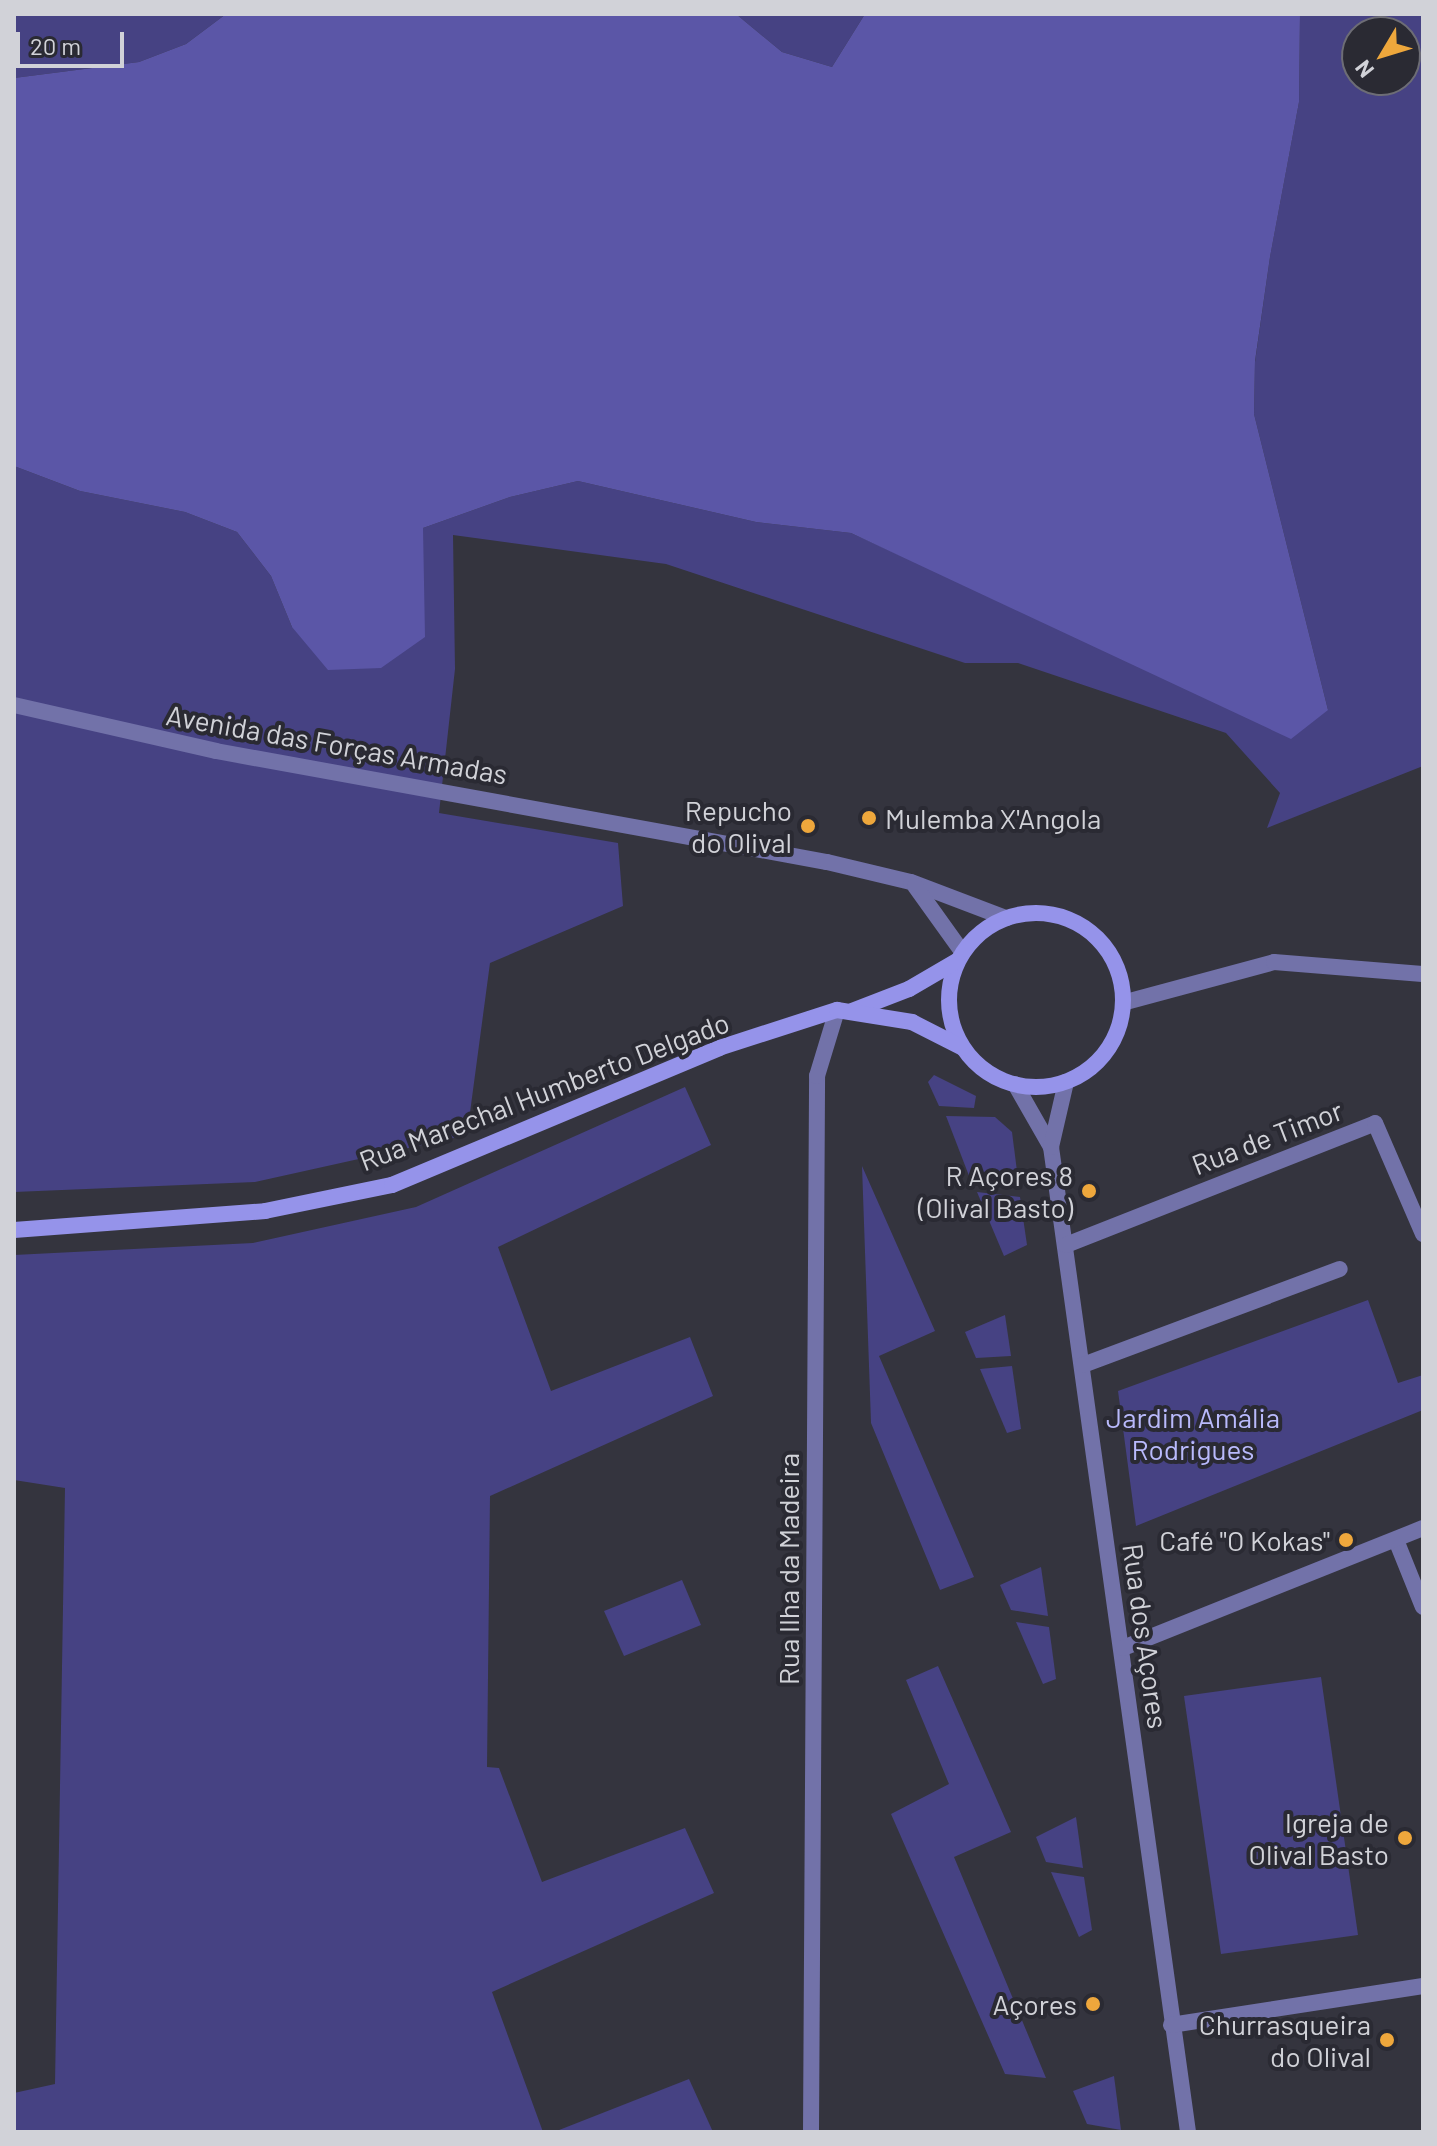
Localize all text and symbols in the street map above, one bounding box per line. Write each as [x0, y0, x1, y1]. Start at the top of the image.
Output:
scale bar [20, 16, 128, 66]
north arrow [1341, 16, 1421, 96]
text: 20 m [30, 31, 81, 60]
text: N [1349, 56, 1378, 83]
street label: Avenida das Forças Armadas [164, 697, 510, 791]
place label: Repucho do Olival [685, 793, 792, 859]
place label: Mulemba X'Angola [885, 801, 1101, 835]
marker: Mulemba X'Angola [860, 809, 878, 827]
marker: Repucho do Olival [799, 817, 817, 835]
street label: Rua Marechal Humberto Delgado [354, 1005, 734, 1177]
street label: Rua de Timor [1187, 1093, 1347, 1181]
place label: R Açores 8 (Olival Basto) [918, 1158, 1073, 1224]
marker: R Açores 8 (Olival Basto) [1080, 1182, 1098, 1200]
park label: Jardim Amália Rodrigues [1106, 1400, 1280, 1466]
street label: Rua Ilha da Madeira [771, 1453, 805, 1685]
place label: Café "O Kokas" [1159, 1523, 1330, 1557]
marker: Café "O Kokas" [1337, 1531, 1355, 1549]
street label: Rua dos Açores [1116, 1541, 1176, 1731]
place label: Igreja de Olival Basto [1248, 1805, 1389, 1871]
marker: Igreja de Olival Basto [1396, 1829, 1414, 1847]
place label: Açores [992, 1987, 1077, 2021]
marker: Açores [1084, 1995, 1102, 2013]
place label: Churrasqueira do Olival [1199, 2007, 1371, 2073]
marker: Churrasqueira do Olival [1378, 2031, 1396, 2049]

